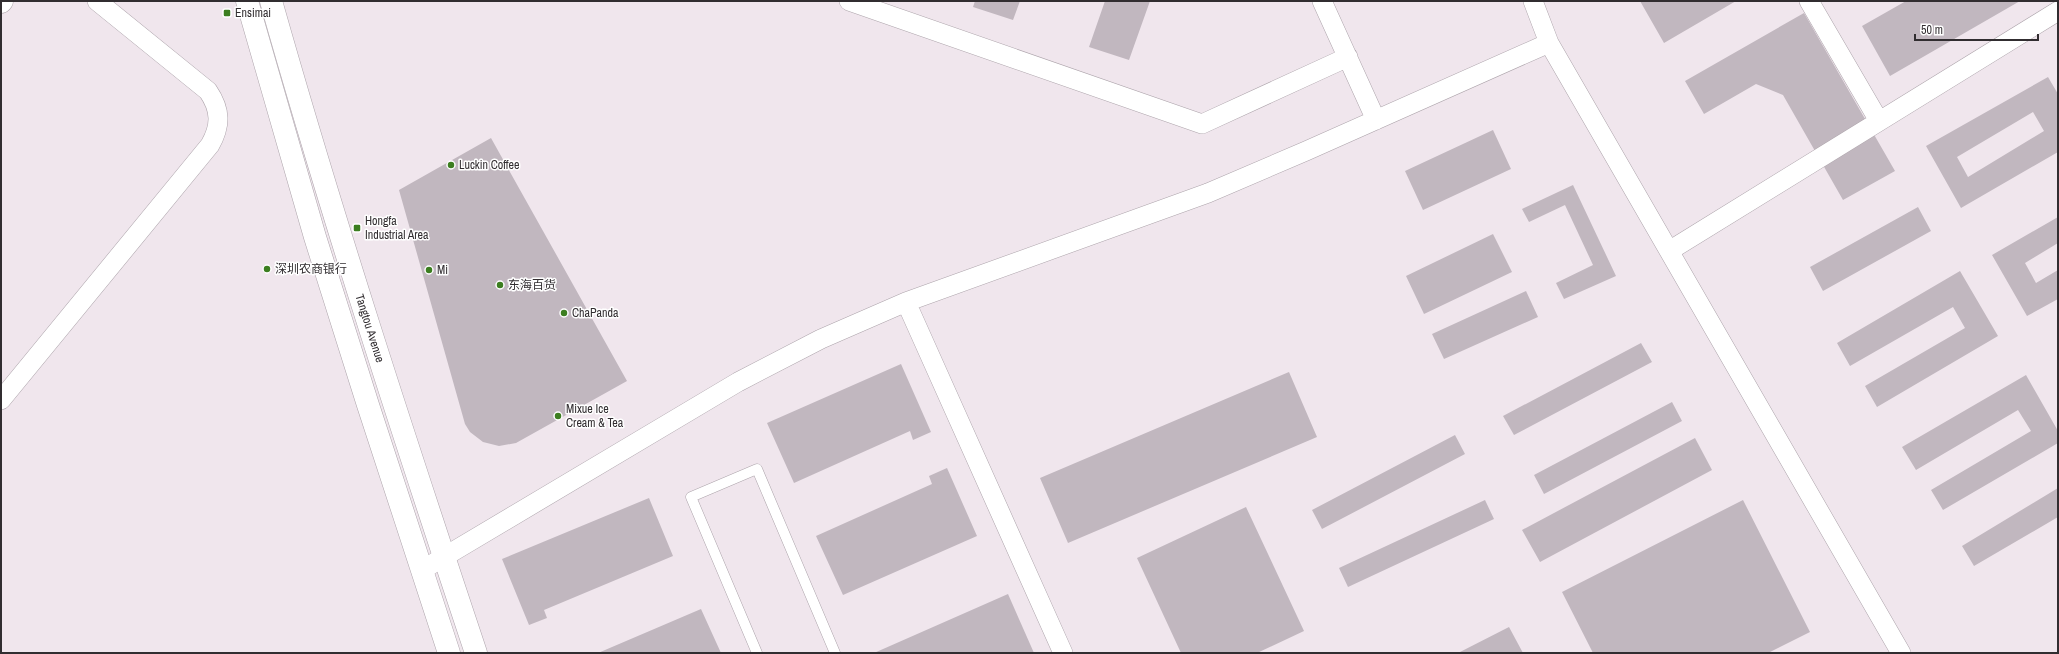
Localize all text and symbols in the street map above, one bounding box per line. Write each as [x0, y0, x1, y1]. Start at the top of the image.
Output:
place label: Ensimai [235, 5, 271, 21]
marker: Ensimai [222, 8, 232, 18]
scale bar [1915, 16, 2038, 42]
text: 50 m [1921, 22, 1943, 38]
place label: Luckin Coffee [459, 157, 520, 173]
marker: Luckin Coffee [446, 160, 456, 170]
place label: Hongfa Industrial Area [365, 213, 429, 243]
marker: Hongfa Industrial Area [352, 223, 362, 233]
place label: 深圳农商银行 [275, 261, 347, 277]
place label: Mi [437, 262, 448, 278]
marker: 深圳农商银行 [262, 264, 272, 274]
marker: Mi [424, 265, 434, 275]
place label: 东海百货 [508, 277, 556, 293]
marker: 东海百货 [495, 280, 505, 290]
street label: Tangtou Avenue [352, 292, 388, 365]
place label: ChaPanda [572, 305, 619, 321]
marker: ChaPanda [559, 308, 569, 318]
place label: Mixue Ice Cream & Tea [566, 401, 624, 431]
marker: Mixue Ice Cream & Tea [553, 411, 563, 421]

